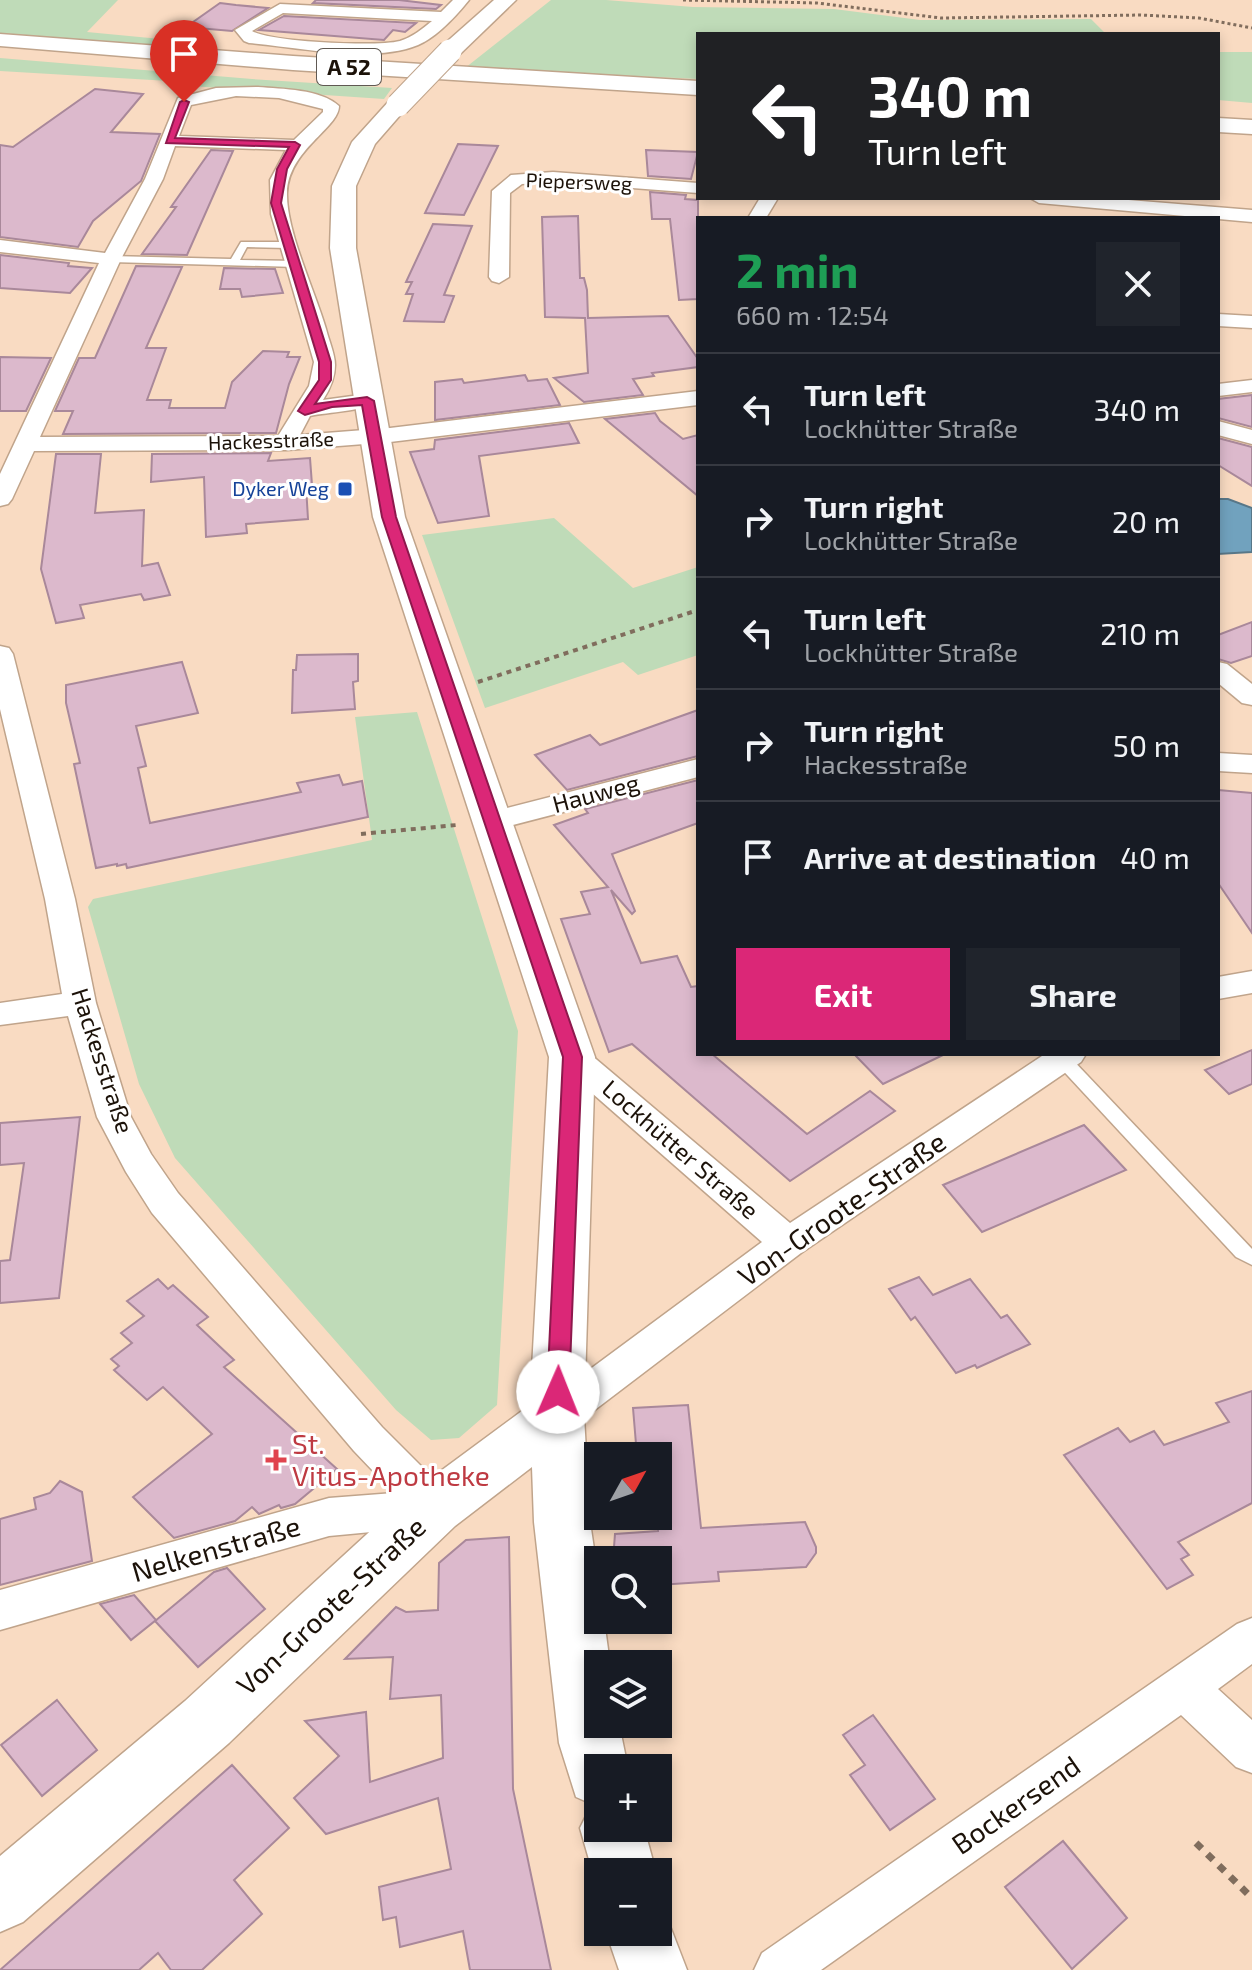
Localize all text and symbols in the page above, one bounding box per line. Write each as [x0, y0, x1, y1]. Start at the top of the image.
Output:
pin [150, 20, 218, 102]
icon: arrive [162, 32, 206, 76]
road number: A 52 [317, 49, 381, 85]
text: 340 m [868, 61, 1032, 128]
icon: left [736, 64, 840, 168]
text: Turn left [868, 129, 1007, 172]
street label: Piepersweg [525, 167, 633, 195]
text: 2 min [736, 240, 859, 298]
button: close [1096, 242, 1180, 326]
text: 660 m · 12:54 [736, 299, 889, 330]
text: Turn left [804, 376, 926, 412]
icon: left [736, 387, 780, 431]
text: 340 m [1094, 391, 1180, 427]
text: Lockhütter Straße [804, 412, 1018, 443]
street label: Hackesstraße [208, 426, 334, 454]
place label: Dyker Weg [232, 476, 329, 500]
marker: Dyker Weg [336, 480, 354, 498]
text: Turn right [804, 488, 944, 524]
icon: right [736, 499, 780, 543]
text: 20 m [1112, 503, 1180, 539]
text: Lockhütter Straße [804, 524, 1018, 555]
text: Turn left [804, 600, 926, 636]
icon: left [736, 611, 780, 655]
text: 210 m [1100, 615, 1180, 651]
text: Lockhütter Straße [804, 636, 1018, 667]
text: Turn right [804, 712, 944, 748]
icon: right [736, 723, 780, 767]
text: 50 m [1113, 727, 1180, 763]
text: Hackesstraße [804, 748, 968, 779]
street label: Hauweg [549, 767, 642, 818]
icon: arrive [736, 835, 780, 879]
text: Arrive at destination [804, 839, 1096, 875]
text: 40 m [1120, 839, 1190, 875]
button: Exit [736, 948, 950, 1040]
button: Share [966, 948, 1180, 1040]
street label: Hackesstraße [66, 984, 141, 1137]
street label: Lockhütter Straße [597, 1073, 765, 1225]
street label: Von-Groote-Straße [731, 1124, 952, 1293]
position arrow [516, 1350, 600, 1434]
place label: St. Vitus-Apotheke [292, 1426, 490, 1492]
north arrow [584, 1442, 672, 1530]
map controls [584, 1442, 672, 1946]
marker: St. Vitus-Apotheke [267, 1451, 285, 1469]
street label: Nelkenstraße [128, 1508, 304, 1588]
street label: Von-Groote-Straße [229, 1509, 432, 1701]
button: search [584, 1546, 672, 1634]
button: layers [584, 1650, 672, 1738]
street label: Bockersend [945, 1748, 1086, 1861]
button: + [584, 1754, 672, 1842]
button: − [584, 1858, 672, 1946]

